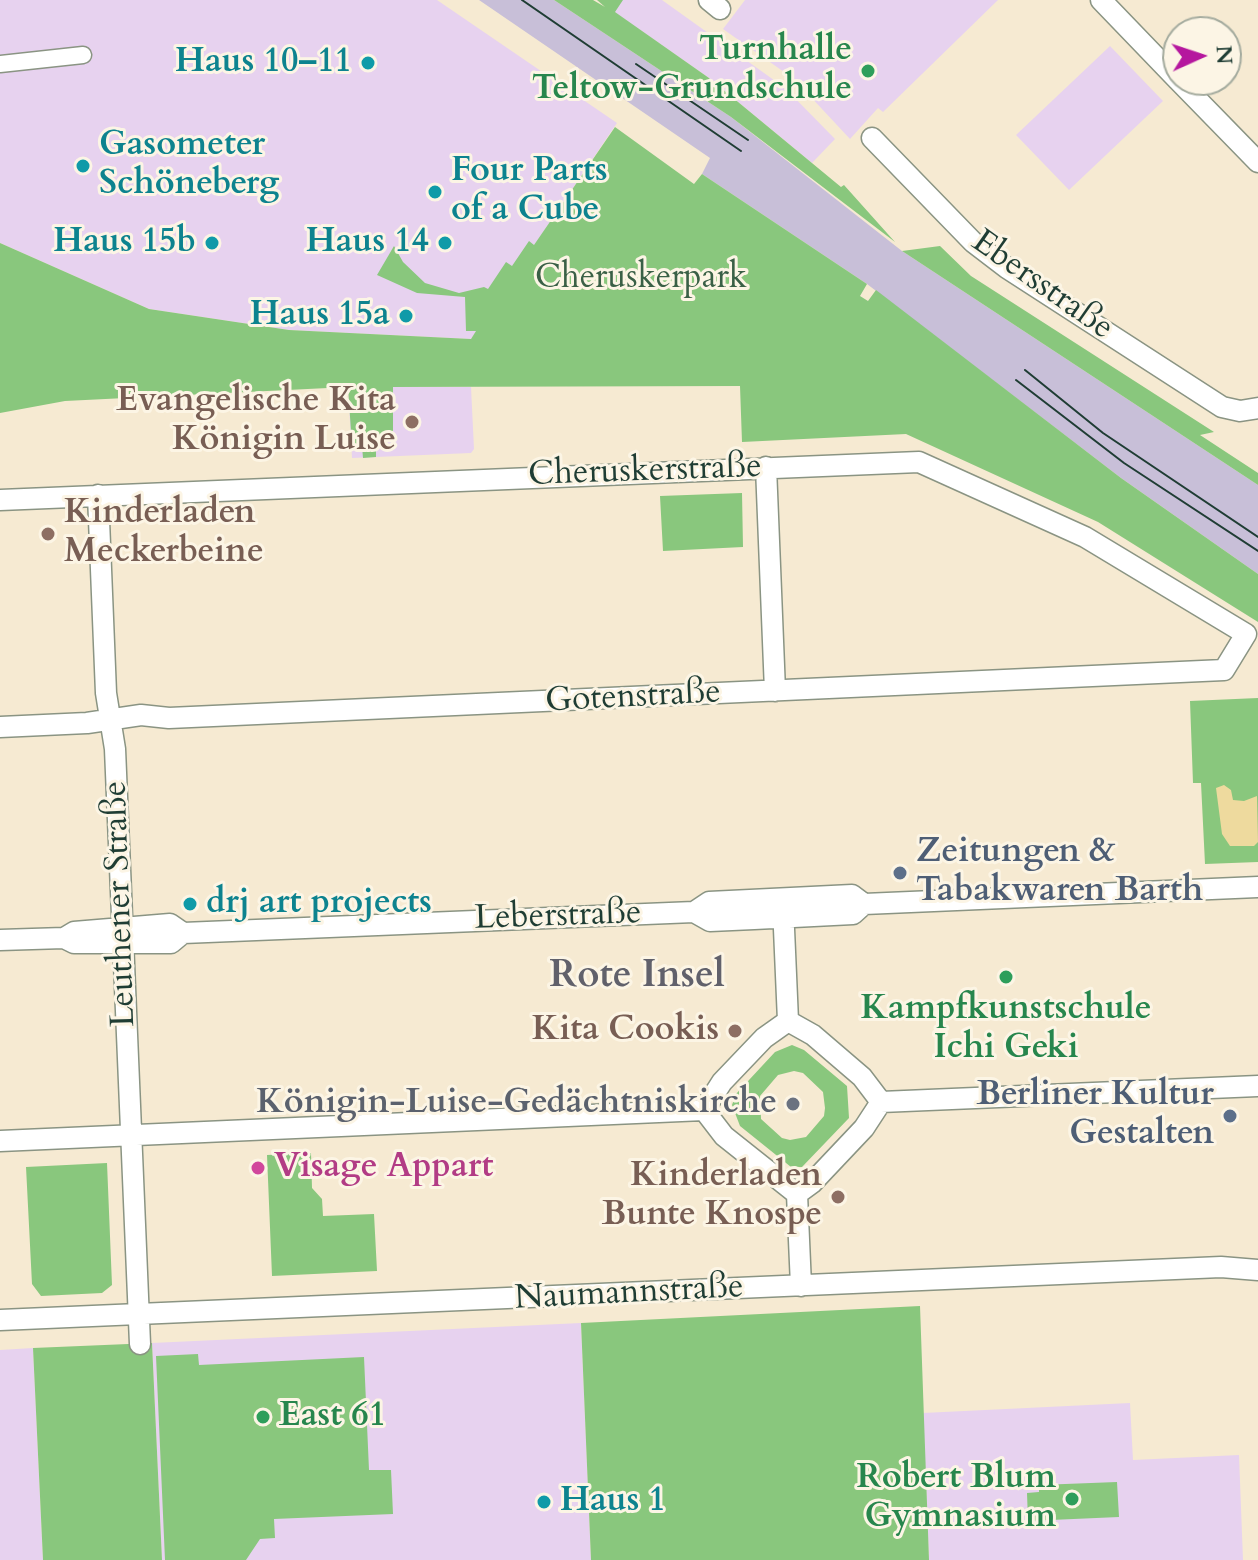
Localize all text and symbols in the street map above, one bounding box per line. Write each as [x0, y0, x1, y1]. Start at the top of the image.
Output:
north arrow [1162, 16, 1242, 96]
place label: Turnhalle Teltow-Grundschule [532, 31, 852, 110]
place label: Haus 10–11 [175, 43, 352, 83]
text: N [1208, 45, 1239, 65]
marker: Haus 10–11 [359, 54, 377, 72]
marker: Turnhalle Teltow-Grundschule [859, 62, 877, 80]
place label: Gasometer Schöneberg [99, 126, 279, 206]
place label: Four Parts of a Cube [451, 152, 608, 232]
marker: Gasometer Schöneberg [74, 157, 92, 175]
marker: Four Parts of a Cube [426, 183, 444, 201]
street label: Ebersstraße [963, 222, 1121, 350]
place label: Haus 15b [53, 223, 196, 263]
place label: Haus 14 [306, 223, 429, 263]
marker: Haus 15b [203, 234, 221, 252]
marker: Haus 14 [436, 234, 454, 252]
park label: Cheruskerpark [535, 259, 747, 299]
place label: Haus 15a [250, 296, 390, 336]
marker: Haus 15a [397, 307, 415, 325]
place label: Evangelische Kita Königin Luise [116, 382, 396, 462]
marker: Evangelische Kita Königin Luise [403, 413, 421, 431]
street label: Cheruskerstraße [528, 448, 762, 496]
place label: Kinderladen Meckerbeine [64, 494, 264, 574]
marker: Kinderladen Meckerbeine [39, 525, 57, 543]
street label: Gotenstraße [544, 673, 722, 723]
street label: Leuthener Straße [96, 780, 146, 1028]
place label: Zeitungen & Tabakwaren Barth [916, 833, 1203, 912]
marker: Zeitungen & Tabakwaren Barth [891, 864, 909, 882]
place label: drj art projects [206, 884, 432, 924]
street label: Leberstraße [474, 894, 642, 940]
marker: drj art projects [181, 895, 199, 913]
district label: Rote Insel [549, 954, 725, 1000]
marker: Kampfkunstschule Ichi Geki [997, 968, 1015, 986]
place label: Kampfkunstschule Ichi Geki [860, 990, 1152, 1070]
place label: Kita Cookis [532, 1011, 719, 1051]
marker: Kita Cookis [726, 1022, 744, 1040]
place label: Berliner Kultur Gestalten [977, 1076, 1214, 1156]
place label: Königin-Luise-Gedächtniskirche [256, 1084, 777, 1124]
marker: Königin-Luise-Gedächtniskirche [784, 1095, 802, 1113]
marker: Berliner Kultur Gestalten [1221, 1107, 1239, 1125]
place label: Visage Appart [274, 1148, 493, 1188]
place label: Kinderladen Bunte Knospe [602, 1157, 822, 1236]
marker: Visage Appart [249, 1159, 267, 1177]
marker: Kinderladen Bunte Knospe [829, 1188, 847, 1206]
street label: Naumannstraße [513, 1268, 745, 1320]
place label: East 61 [279, 1397, 386, 1437]
marker: East 61 [254, 1408, 272, 1426]
place label: Robert Blum Gymnasium [857, 1459, 1056, 1538]
place label: Haus 1 [560, 1482, 666, 1522]
marker: Robert Blum Gymnasium [1063, 1490, 1081, 1508]
marker: Haus 1 [535, 1493, 553, 1511]

